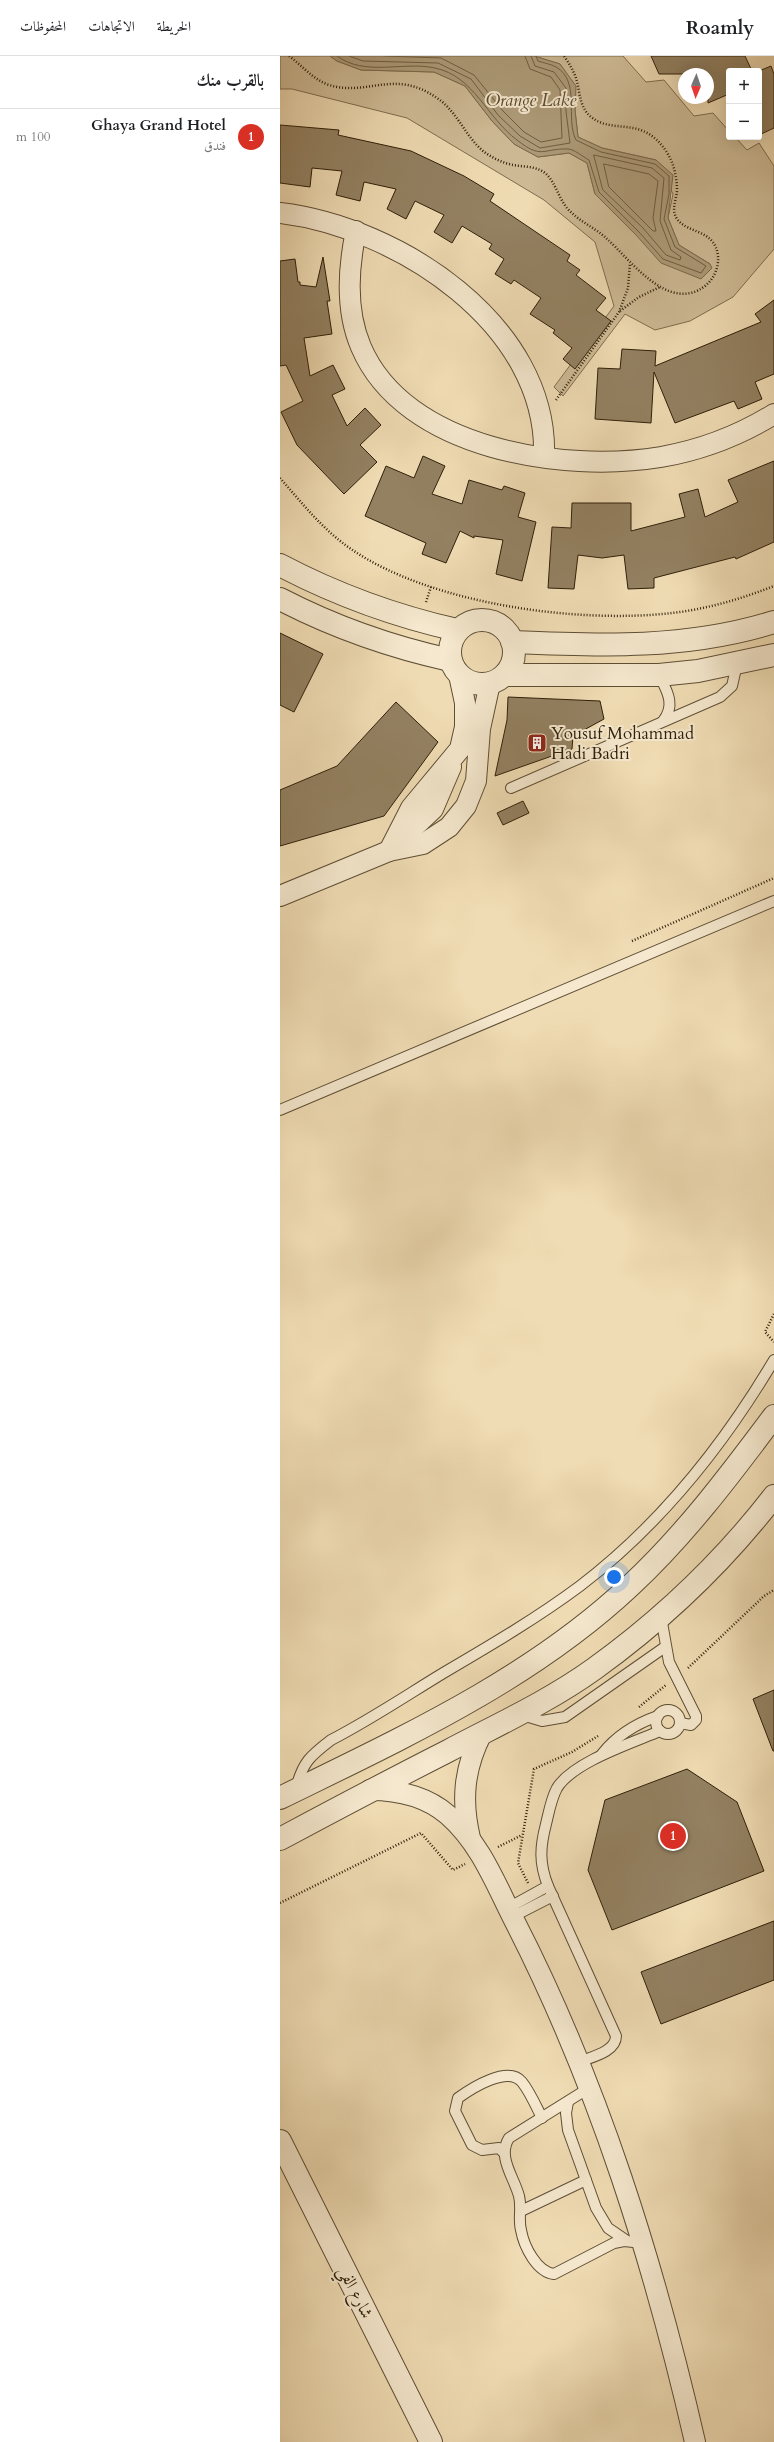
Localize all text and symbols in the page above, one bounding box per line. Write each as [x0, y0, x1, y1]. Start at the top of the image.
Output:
text: Roamly [686, 15, 754, 41]
text: المحفوظات [20, 17, 66, 36]
text: الاتجاهات [88, 17, 135, 36]
text: الخريطة [157, 17, 191, 36]
north arrow [678, 68, 714, 104]
map controls [726, 68, 762, 140]
button: + [726, 68, 762, 104]
text: بالقرب منك [197, 69, 264, 92]
water label: Orange Lake [486, 88, 577, 113]
button: − [726, 104, 762, 140]
text: Ghaya Grand Hotel [91, 115, 226, 135]
text: 100 m [16, 128, 50, 146]
text: 1 [248, 128, 254, 146]
text: فندق [204, 137, 226, 155]
place label: Yousuf Mohammad Hadi Badri [551, 722, 694, 765]
building icon: Yousuf Mohammad Hadi Badri [526, 732, 548, 754]
your location [604, 1567, 624, 1587]
pin: 1 [660, 1821, 686, 1851]
street label: شارع الفي [327, 2262, 379, 2325]

